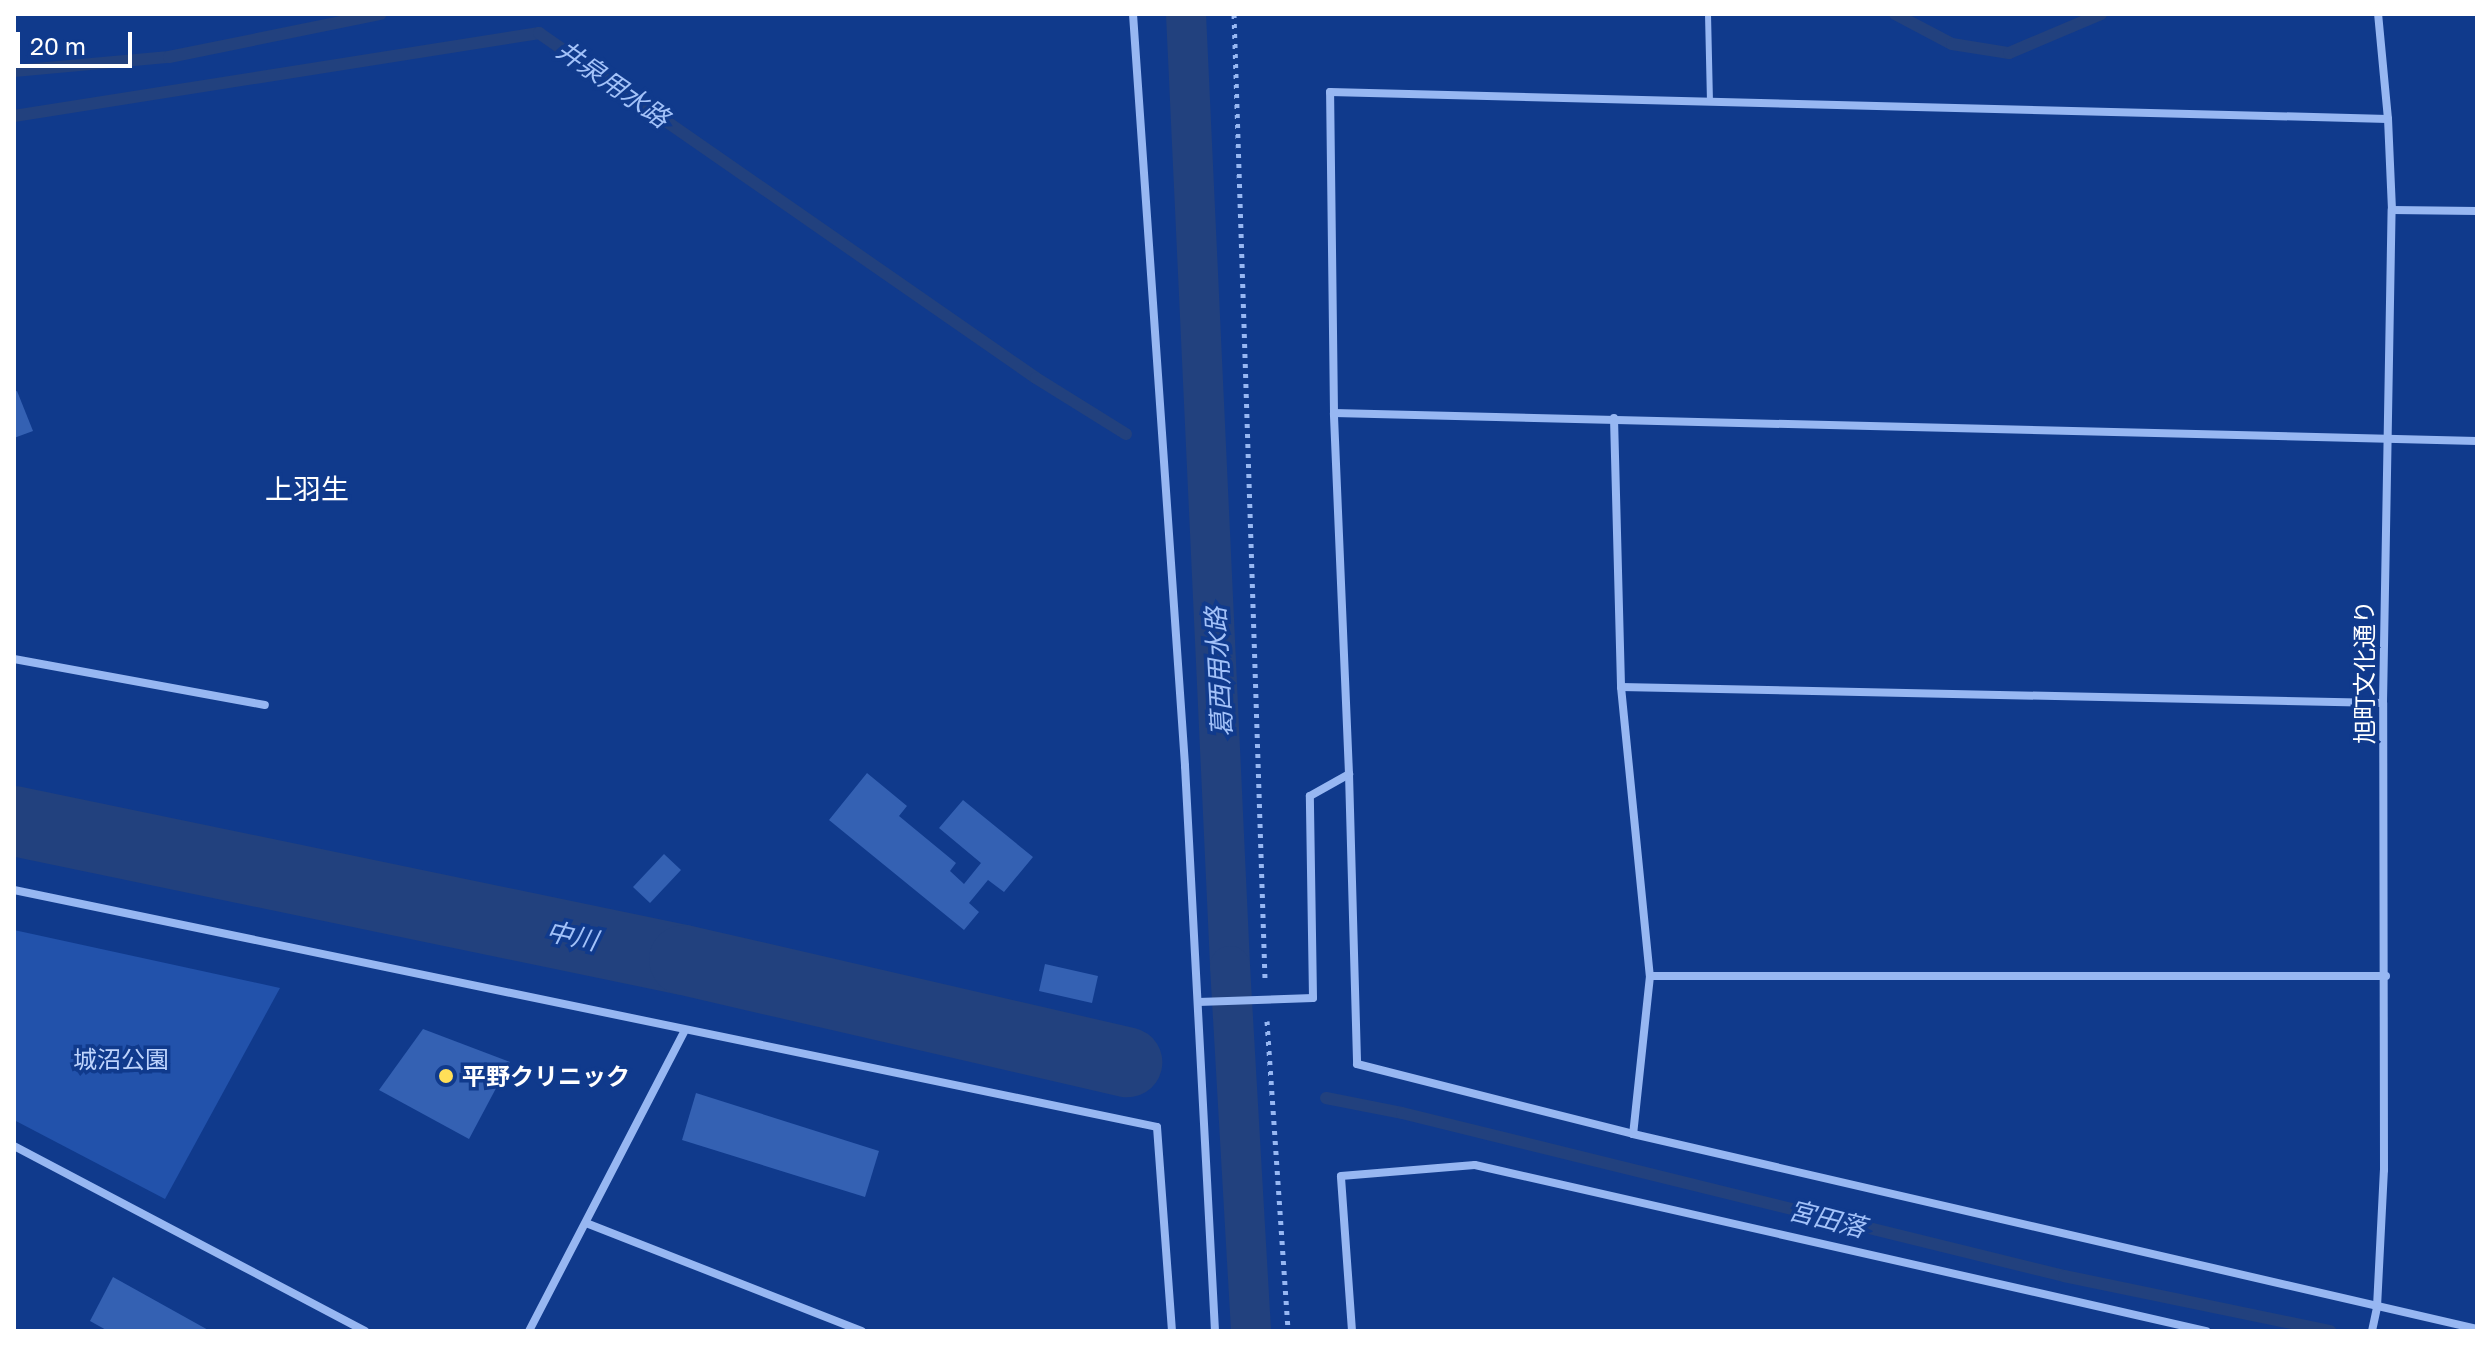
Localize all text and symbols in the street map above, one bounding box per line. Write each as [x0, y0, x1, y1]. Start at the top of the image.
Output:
scale bar [20, 16, 136, 66]
text: 20 m [30, 31, 86, 60]
water label: 井泉用水路 [551, 34, 675, 134]
district label: 上羽生 [265, 472, 349, 506]
street label: 旭町文化通り [2350, 600, 2378, 744]
water label: 葛西用水路 [1200, 606, 1238, 738]
water label: 中川 [543, 915, 601, 957]
park label: 城沼公園 [73, 1045, 169, 1073]
place label: 平野クリニック [462, 1062, 630, 1090]
marker: 平野クリニック [437, 1067, 455, 1085]
water label: 宮田落 [1785, 1194, 1869, 1244]

